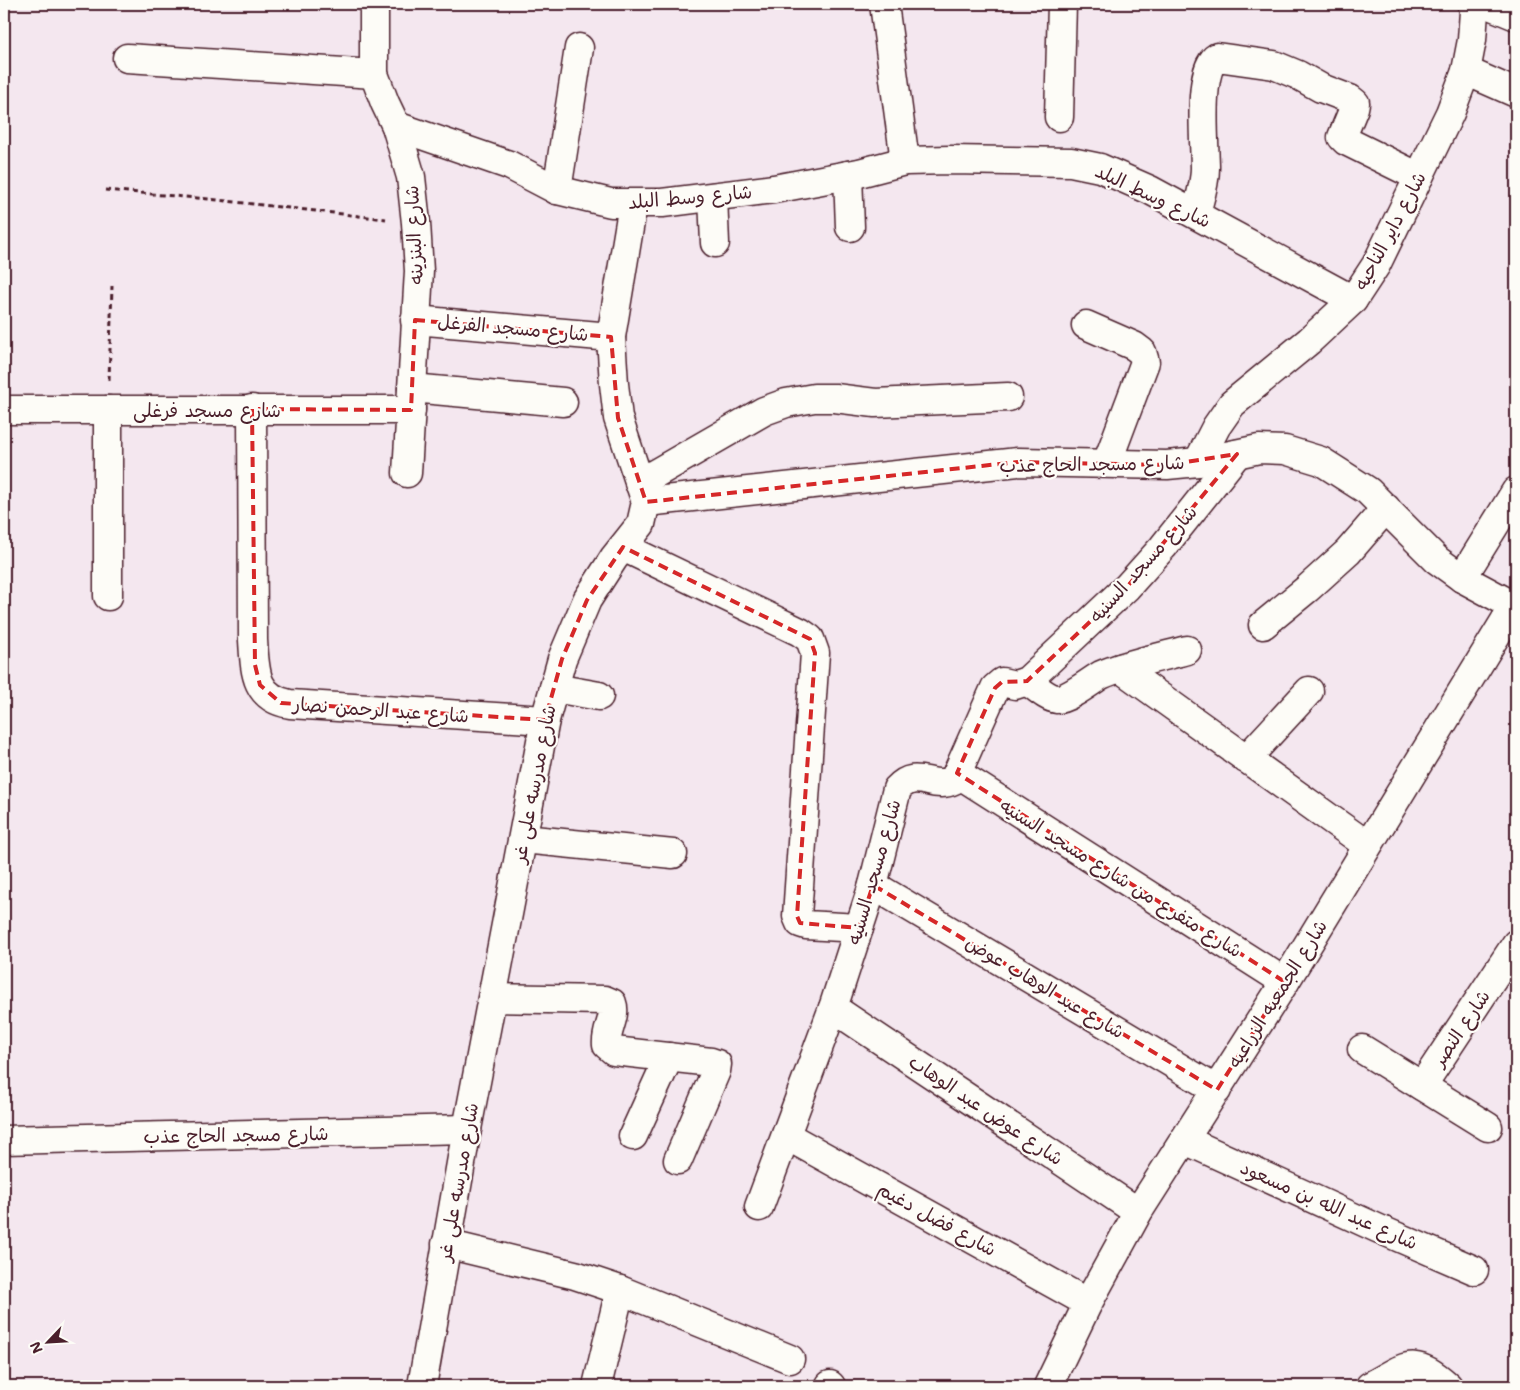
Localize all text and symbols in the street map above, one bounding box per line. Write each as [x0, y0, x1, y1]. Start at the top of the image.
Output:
street label: شارع وسط البلد [1091, 158, 1215, 235]
street label: شارع داير الناحيه [1348, 167, 1433, 295]
street label: شارع وسط البلد [627, 179, 753, 216]
street label: شارع البنزينه [399, 185, 430, 285]
street label: شارع مسجد الفرغل [436, 309, 590, 348]
street label: شارع مسجد فرغلى [133, 398, 281, 424]
street label: شارع مسجد الحاج عذب [999, 450, 1185, 479]
street label: شارع مسجد السنيه [1084, 500, 1203, 629]
street label: شارع عبد الرحمن نصار [290, 691, 470, 730]
street label: شارع مدرسه على غر [506, 703, 563, 867]
street label: شارع متفرع من شارع مسجد السنيه [995, 793, 1247, 964]
street label: شارع مسجد السنيه [841, 796, 908, 948]
street label: شارع الجمعيه الزراعيه [1221, 915, 1334, 1074]
street label: شارع عبد الوهاب عوض [960, 930, 1129, 1045]
street label: شارع النصر [1425, 985, 1497, 1073]
street label: شارع عوض عبد الوهاب [903, 1049, 1068, 1172]
street label: شارع مدرسه على غر [431, 1101, 485, 1265]
street label: شارع مسجد الحاج عذب [143, 1121, 329, 1150]
street label: شارع عبد الله بن مسعود [1236, 1155, 1422, 1256]
street label: شارع فضل دغيم [872, 1176, 1001, 1264]
north arrow [22, 1318, 72, 1368]
text: N [26, 1339, 47, 1356]

